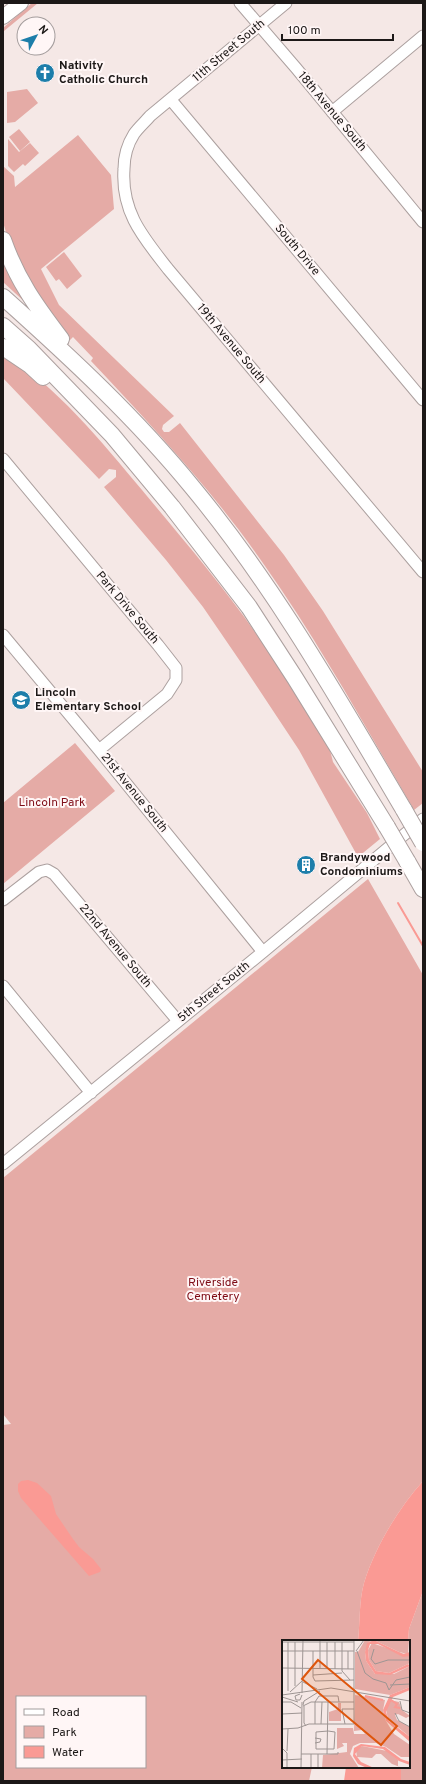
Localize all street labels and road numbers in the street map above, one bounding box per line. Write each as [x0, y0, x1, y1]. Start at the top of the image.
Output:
street label: 11th Street South [189, 16, 269, 86]
street label: 18th Avenue South [294, 69, 370, 155]
street label: South Drive [271, 221, 323, 279]
street label: 19th Avenue South [193, 301, 269, 387]
street label: Park Drive South [92, 568, 162, 648]
street label: 21st Avenue South [97, 750, 171, 836]
street label: 22nd Avenue South [75, 901, 155, 991]
street label: 5th Street South [175, 958, 253, 1026]

